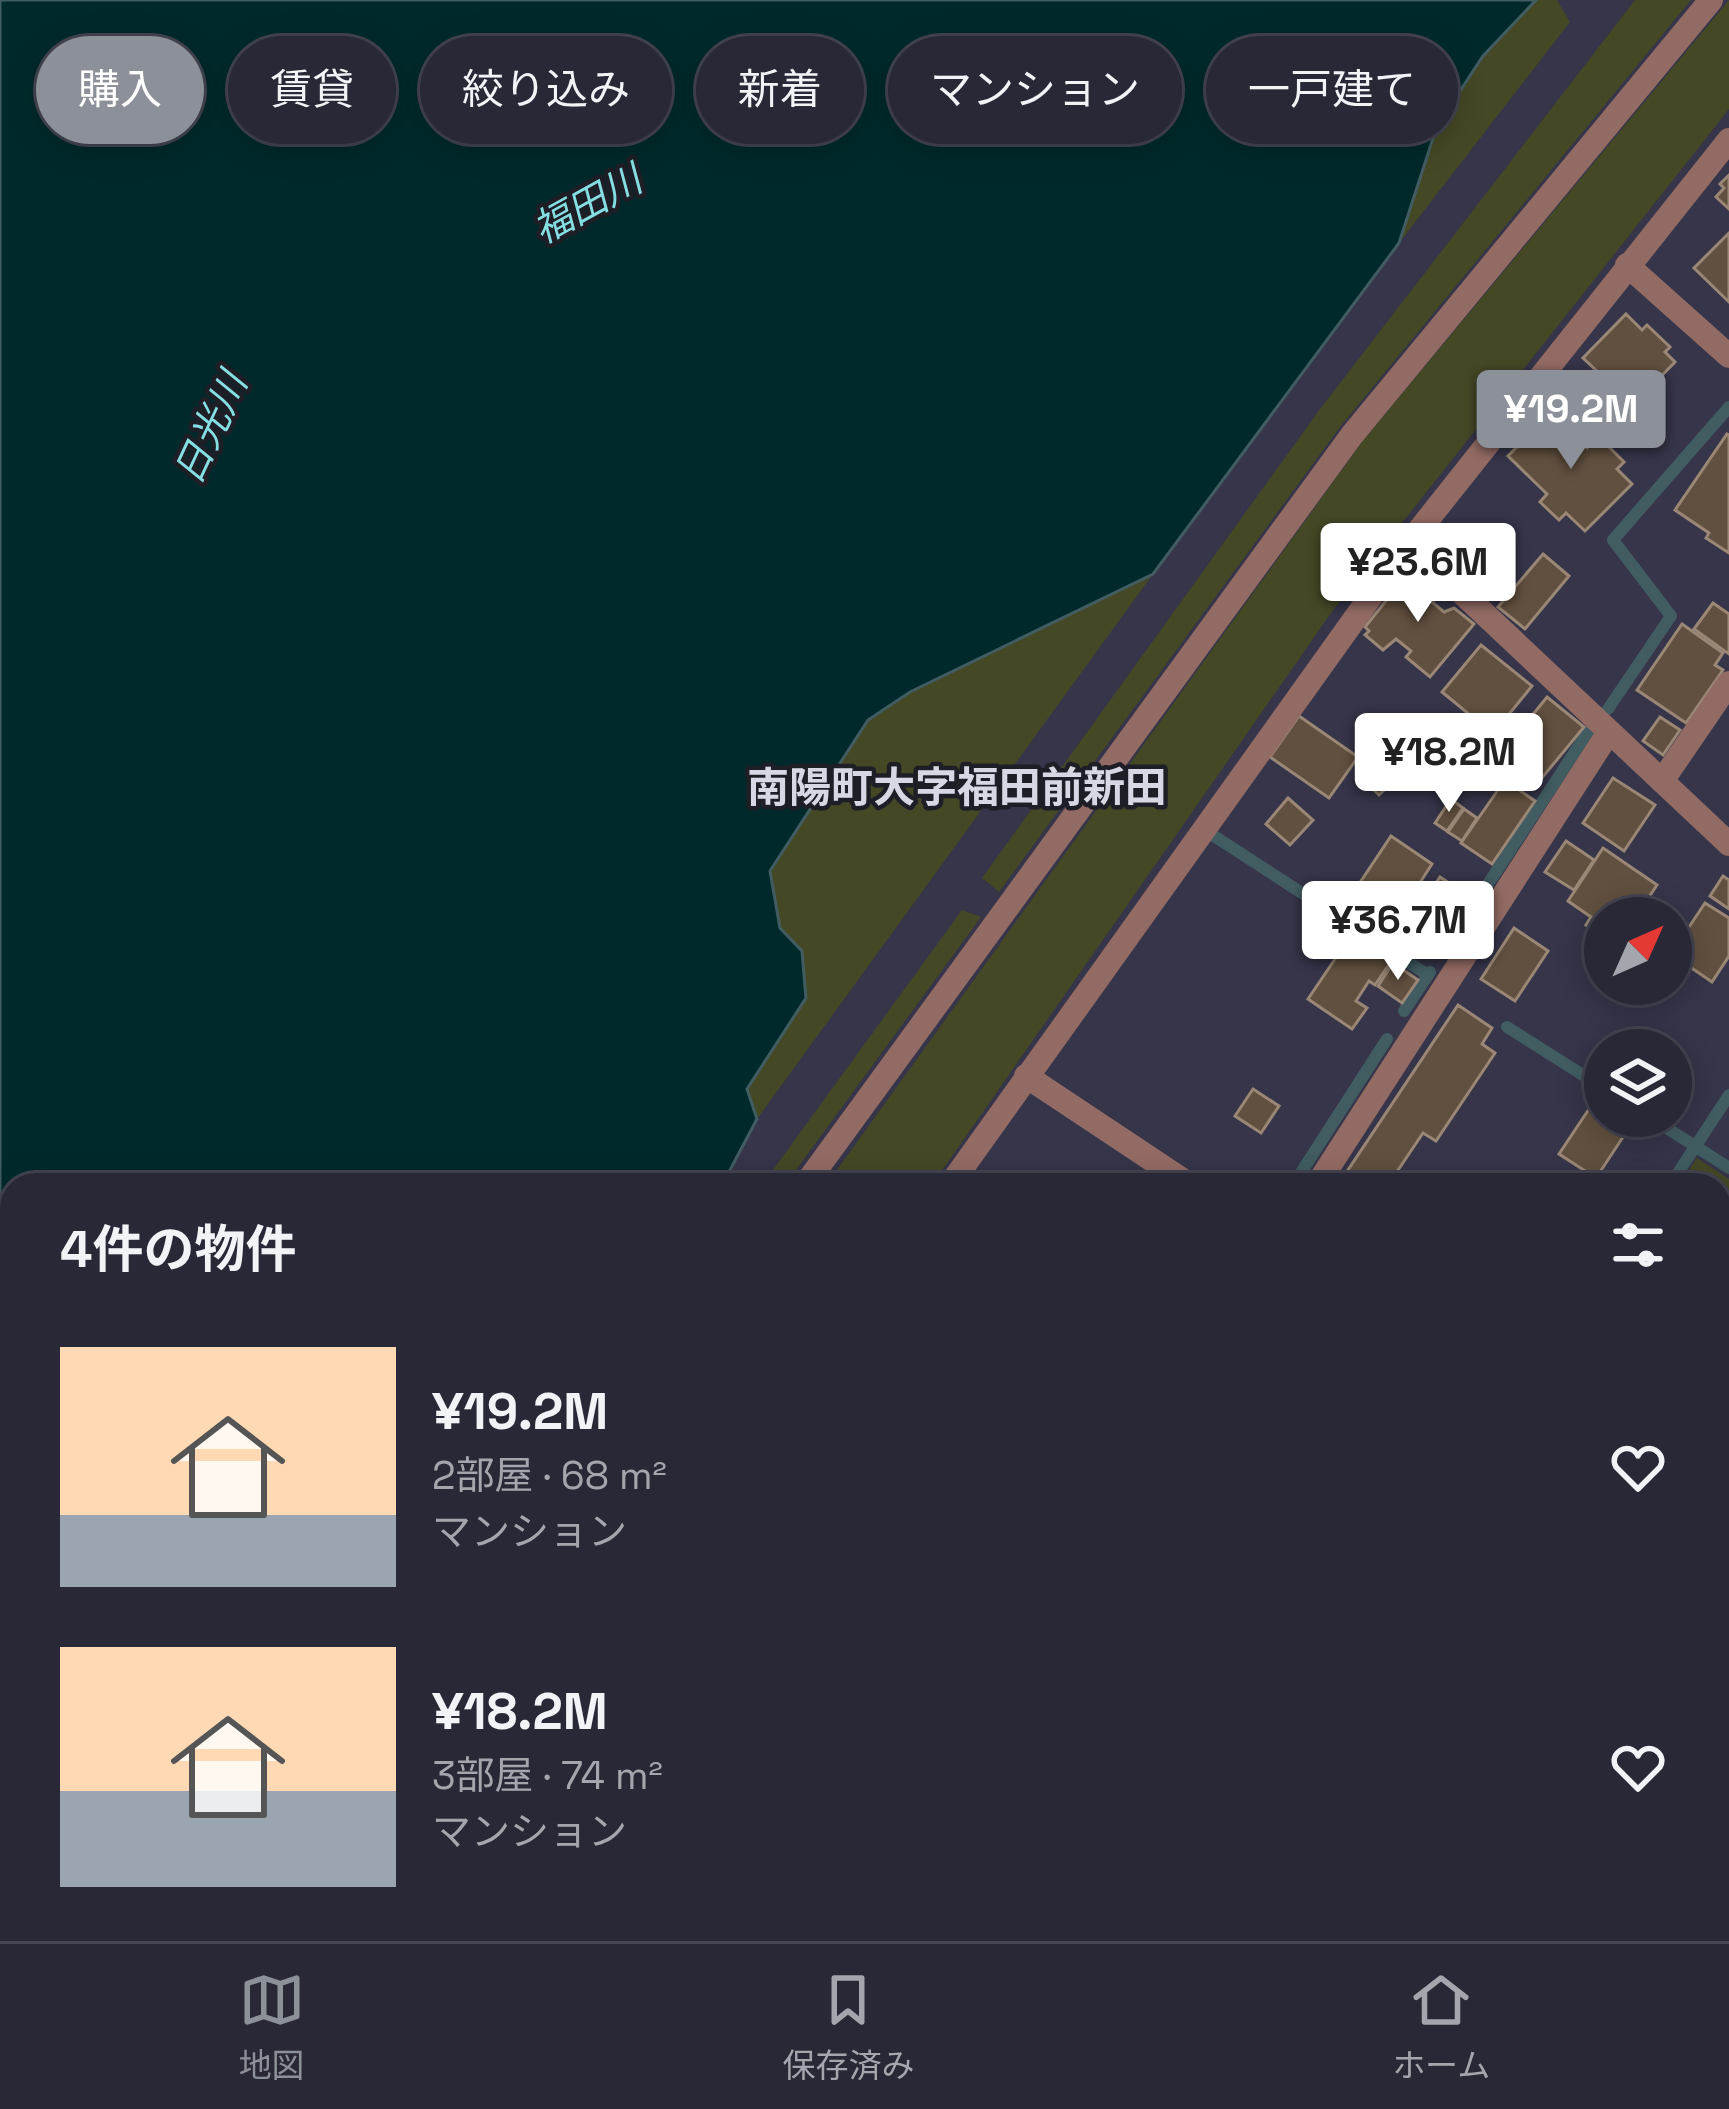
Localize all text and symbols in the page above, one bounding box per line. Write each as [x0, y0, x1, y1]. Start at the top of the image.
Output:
chip: 購入 [36, 36, 204, 144]
chip: 賃貸 [228, 36, 396, 144]
chip: 絞り込み [420, 36, 672, 144]
chip: 新着 [696, 36, 864, 144]
chip: マンション [888, 36, 1182, 144]
chip: 一戸建て [1206, 36, 1458, 144]
water label: 福田川 [524, 153, 654, 254]
water label: 日光川 [164, 361, 259, 492]
pin: ¥19.2M [1473, 370, 1669, 472]
text: ¥19.2M [1504, 384, 1638, 433]
pin: ¥23.6M [1320, 523, 1516, 625]
text: ¥23.6M [1348, 537, 1488, 586]
pin: ¥18.2M [1351, 713, 1547, 815]
text: ¥18.2M [1382, 727, 1516, 776]
district label: 南陽町大字福田前新田 [747, 761, 1167, 814]
pin: ¥36.7M [1300, 881, 1496, 983]
text: ¥36.7M [1329, 895, 1467, 944]
north arrow [1584, 897, 1692, 1005]
map controls [1584, 897, 1692, 1137]
button: layers [1584, 1029, 1692, 1137]
icon: filters [1605, 1212, 1671, 1278]
text: 4件の物件 [60, 1217, 296, 1282]
text: ¥19.2M [432, 1379, 608, 1444]
icon: home [156, 1395, 300, 1539]
icon: heart [1605, 1434, 1671, 1500]
text: 2部屋 · 68 m² [432, 1451, 667, 1500]
text: マンション [432, 1507, 627, 1556]
text: ¥18.2M [432, 1679, 608, 1744]
icon: home [156, 1695, 300, 1839]
icon: heart [1605, 1734, 1671, 1800]
text: 3部屋 · 74 m² [432, 1751, 663, 1800]
text: マンション [432, 1807, 627, 1856]
tab: 地図 [239, 1967, 305, 2087]
tab: 保存済み [782, 1967, 914, 2087]
tab: ホーム [1392, 1967, 1490, 2087]

